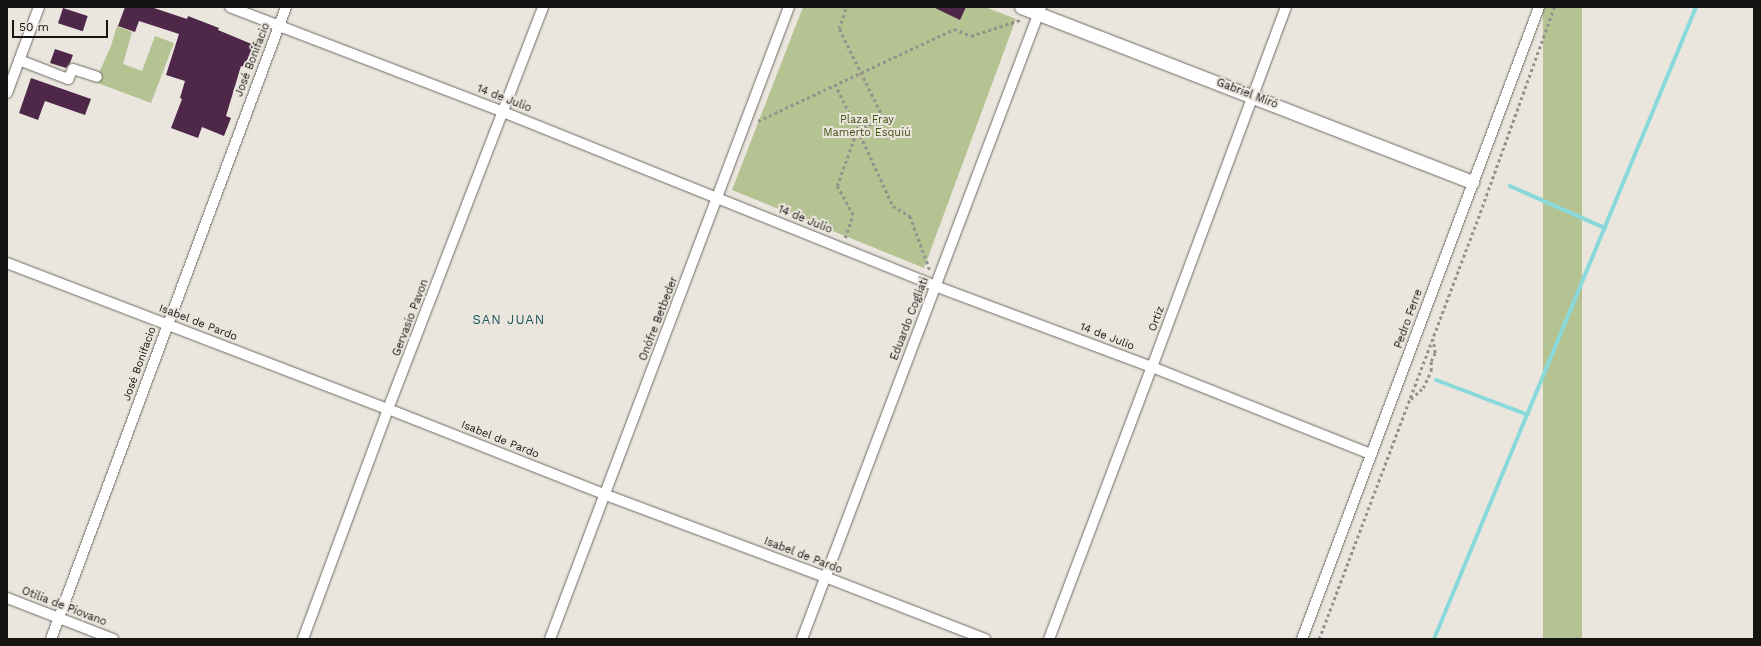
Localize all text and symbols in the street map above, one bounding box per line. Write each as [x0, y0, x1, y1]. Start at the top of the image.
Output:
scale bar [14, 12, 110, 38]
text: 50 m [19, 20, 49, 34]
street label: José Bonifacio [233, 21, 273, 99]
street label: Gabriel Miró [1214, 76, 1280, 112]
street label: 14 de Julio [475, 83, 533, 115]
park label: Plaza Fray Mamerto Esquiú [823, 114, 911, 140]
street label: 14 de Julio [776, 203, 834, 237]
street label: Onófre Betbeder [637, 275, 681, 363]
street label: Eduardo Cogliati [888, 276, 932, 362]
street label: Gervasio Pavon [390, 278, 432, 358]
street label: Pedro Ferre [1392, 288, 1426, 350]
street label: Isabel de Pardo [157, 302, 239, 344]
street label: Ortiz [1146, 305, 1168, 333]
district label: SAN JUAN [472, 312, 546, 328]
street label: 14 de Julio [1078, 321, 1136, 353]
street label: José Bonifacio [120, 325, 160, 403]
street label: Isabel de Pardo [459, 418, 541, 462]
street label: Isabel de Pardo [762, 535, 844, 577]
street label: Otilia de Piovano [19, 585, 109, 629]

